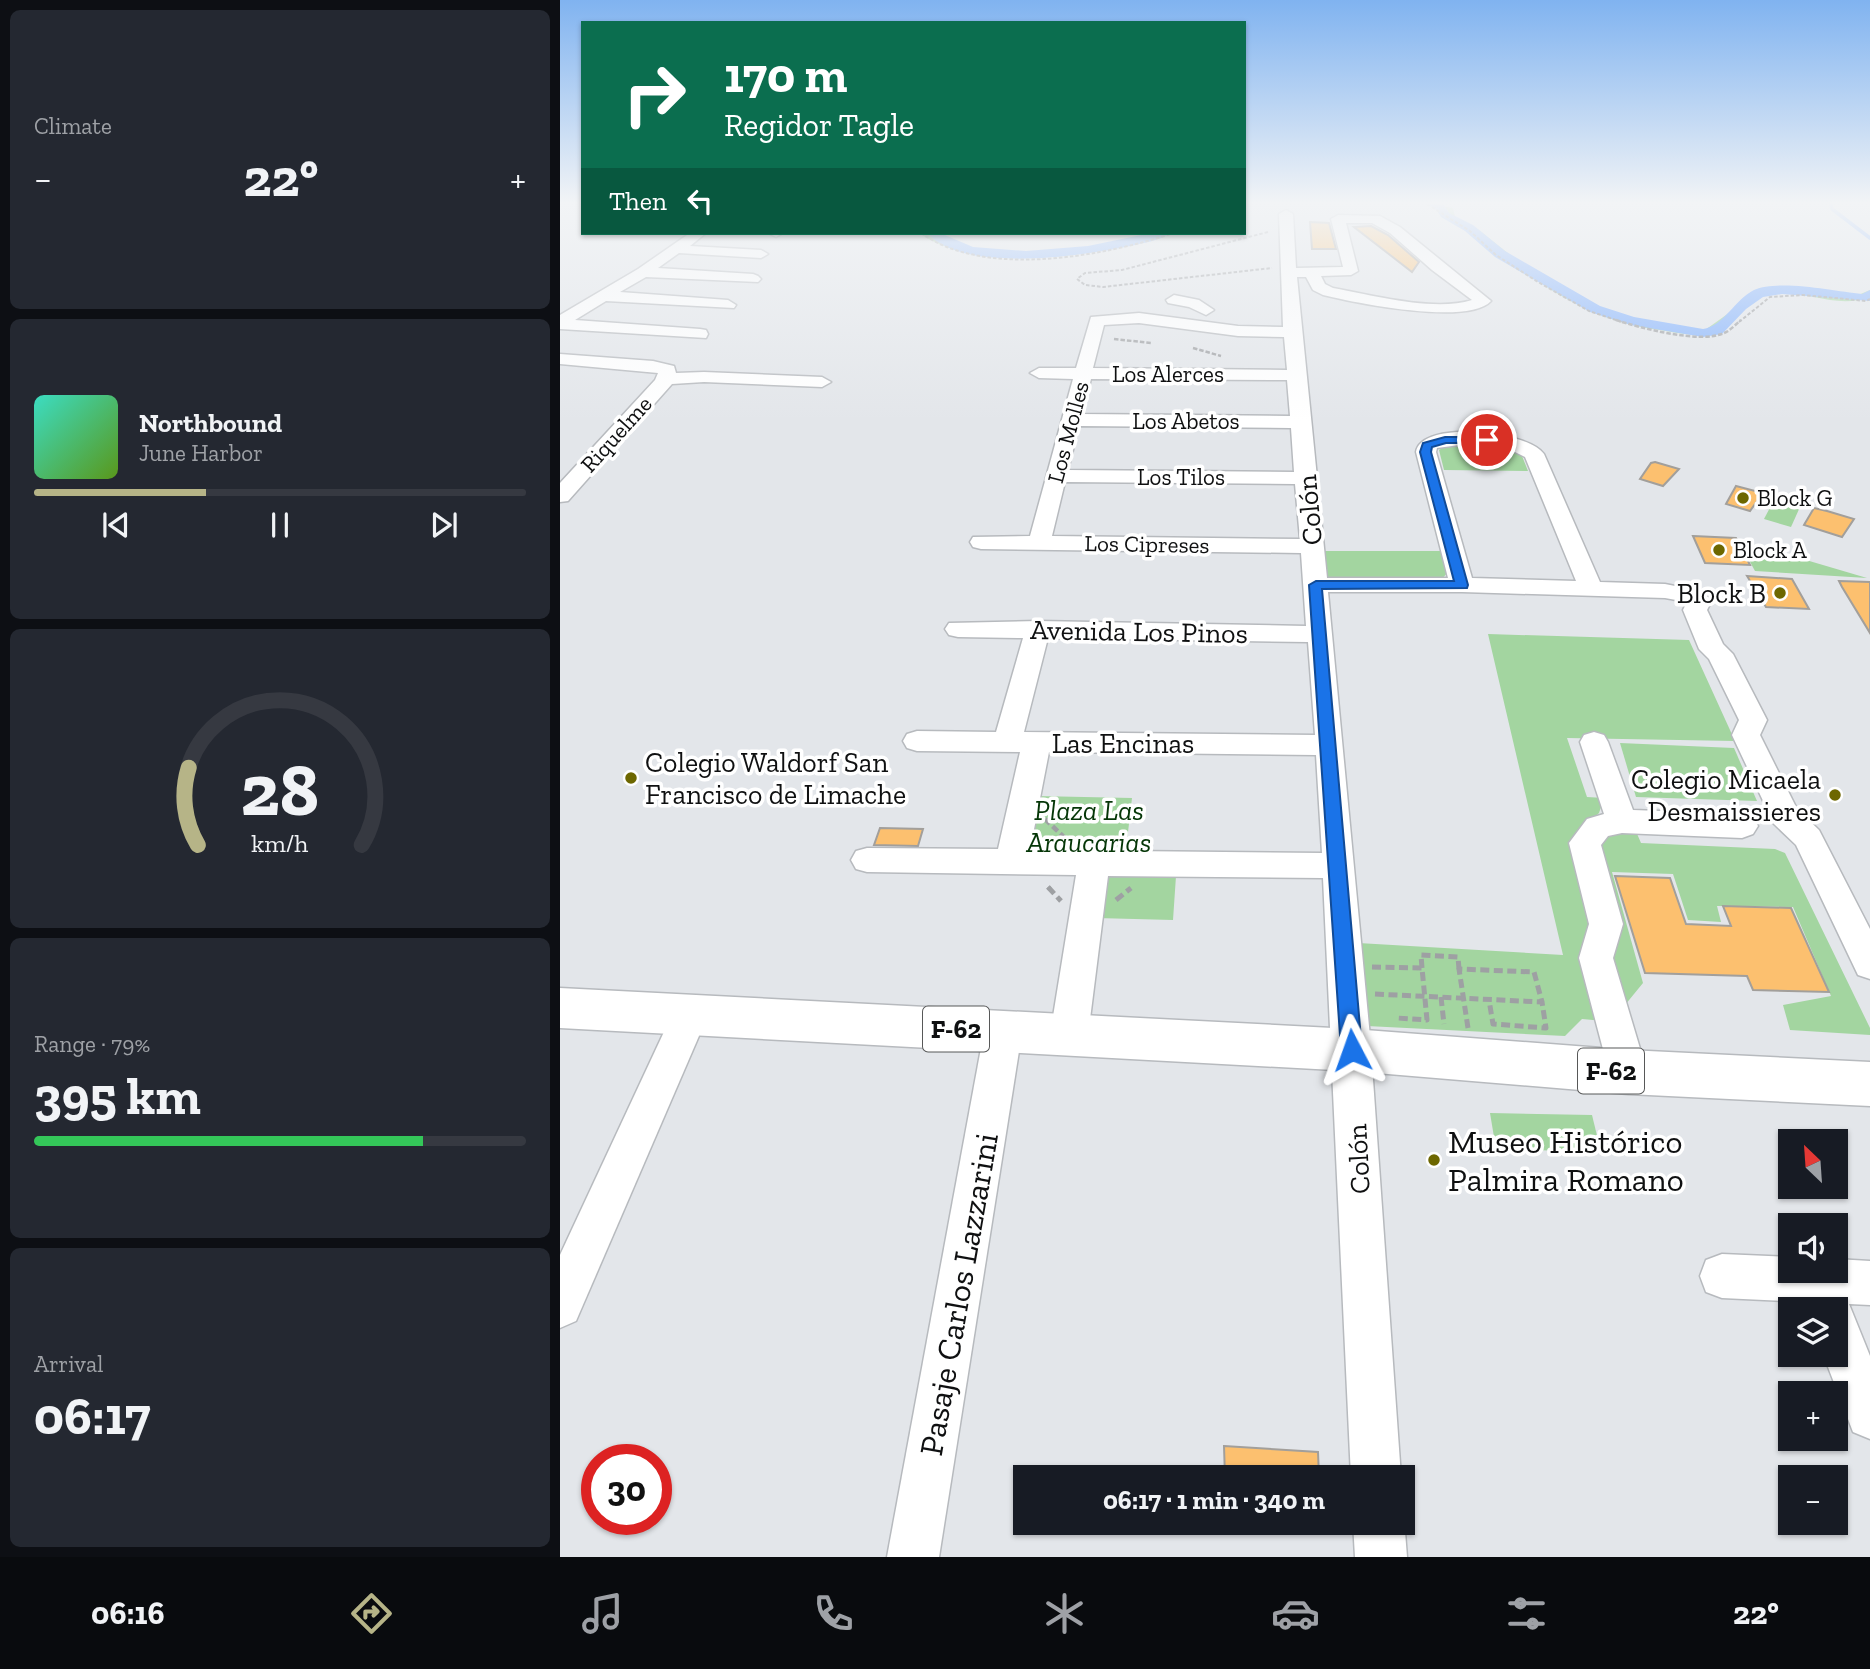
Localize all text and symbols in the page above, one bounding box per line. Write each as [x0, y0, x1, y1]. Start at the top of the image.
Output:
text: 170 m [724, 46, 847, 105]
icon: right [609, 49, 700, 140]
text: Regidor Tagle [724, 106, 914, 144]
text: Climate [34, 112, 112, 140]
text: 22° [244, 147, 318, 209]
text: − [34, 156, 52, 202]
text: + [510, 156, 526, 202]
icon: left [681, 182, 719, 220]
text: Then [609, 185, 667, 217]
street label: Los Alerces [1112, 360, 1224, 388]
street label: Los Molles [1041, 378, 1095, 486]
street label: Riquelme [574, 390, 658, 478]
text: Northbound [139, 407, 282, 439]
street label: Los Abetos [1132, 407, 1240, 435]
pin [1457, 410, 1517, 470]
icon: arrive [1468, 421, 1506, 459]
text: June Harbor [139, 439, 263, 467]
street label: Los Tilos [1137, 463, 1225, 491]
street label: Colón [1290, 473, 1329, 546]
place label: Block G [1757, 484, 1832, 512]
marker: Block G [1735, 490, 1751, 506]
icon: previous [97, 506, 135, 544]
icon: pause [261, 506, 299, 544]
icon: next [425, 506, 463, 544]
street label: Los Cipreses [1084, 529, 1210, 559]
place label: Block A [1733, 536, 1808, 564]
marker: Block A [1711, 542, 1727, 558]
place label: Block B [1677, 577, 1766, 610]
marker: Block B [1772, 585, 1788, 601]
street label: Avenida Los Pinos [1030, 613, 1248, 650]
street label: Las Encinas [1052, 727, 1194, 760]
text: 28 [241, 746, 319, 834]
place label: Colegio Waldorf San Francisco de Limache [645, 746, 906, 811]
place label: Colegio Micaela Desmaissieres [1631, 763, 1821, 828]
marker: Colegio Waldorf San Francisco de Limache [623, 770, 639, 786]
marker: Colegio Micaela Desmaissieres [1827, 787, 1843, 803]
park label: Plaza Las Araucarias [1026, 794, 1151, 859]
text: km/h [251, 827, 309, 857]
road number: F-62 [923, 1006, 989, 1052]
position arrow [1315, 1013, 1389, 1087]
text: Range · 79% [34, 1030, 150, 1058]
road number: F-62 [1578, 1048, 1644, 1094]
text: 395 km [34, 1065, 201, 1127]
place label: Museo Histórico Palmira Romano [1448, 1122, 1684, 1199]
street label: Colón [1340, 1123, 1377, 1195]
north arrow [1778, 1129, 1848, 1199]
map controls [1778, 1129, 1848, 1535]
street label: Pasaje Carlos Lazzarini [911, 1130, 1006, 1458]
marker: Museo Histórico Palmira Romano [1426, 1152, 1442, 1168]
button: sound [1778, 1213, 1848, 1283]
button: layers [1778, 1297, 1848, 1367]
text: Arrival [34, 1350, 103, 1378]
button: + [1778, 1381, 1848, 1451]
text: 06:17 [34, 1385, 150, 1447]
speed limit sign: 30 [581, 1444, 672, 1535]
button: − [1778, 1465, 1848, 1535]
text: 06:17 · 1 min · 340 m [1103, 1484, 1325, 1516]
icon: directions [347, 1589, 396, 1638]
icon: music [578, 1589, 627, 1638]
icon: phone [809, 1589, 858, 1638]
icon: climate [1040, 1589, 1089, 1638]
icon: car [1271, 1589, 1320, 1638]
icon: filters [1502, 1589, 1551, 1638]
text: 06:16 [91, 1594, 165, 1632]
text: 22° [1733, 1594, 1779, 1632]

